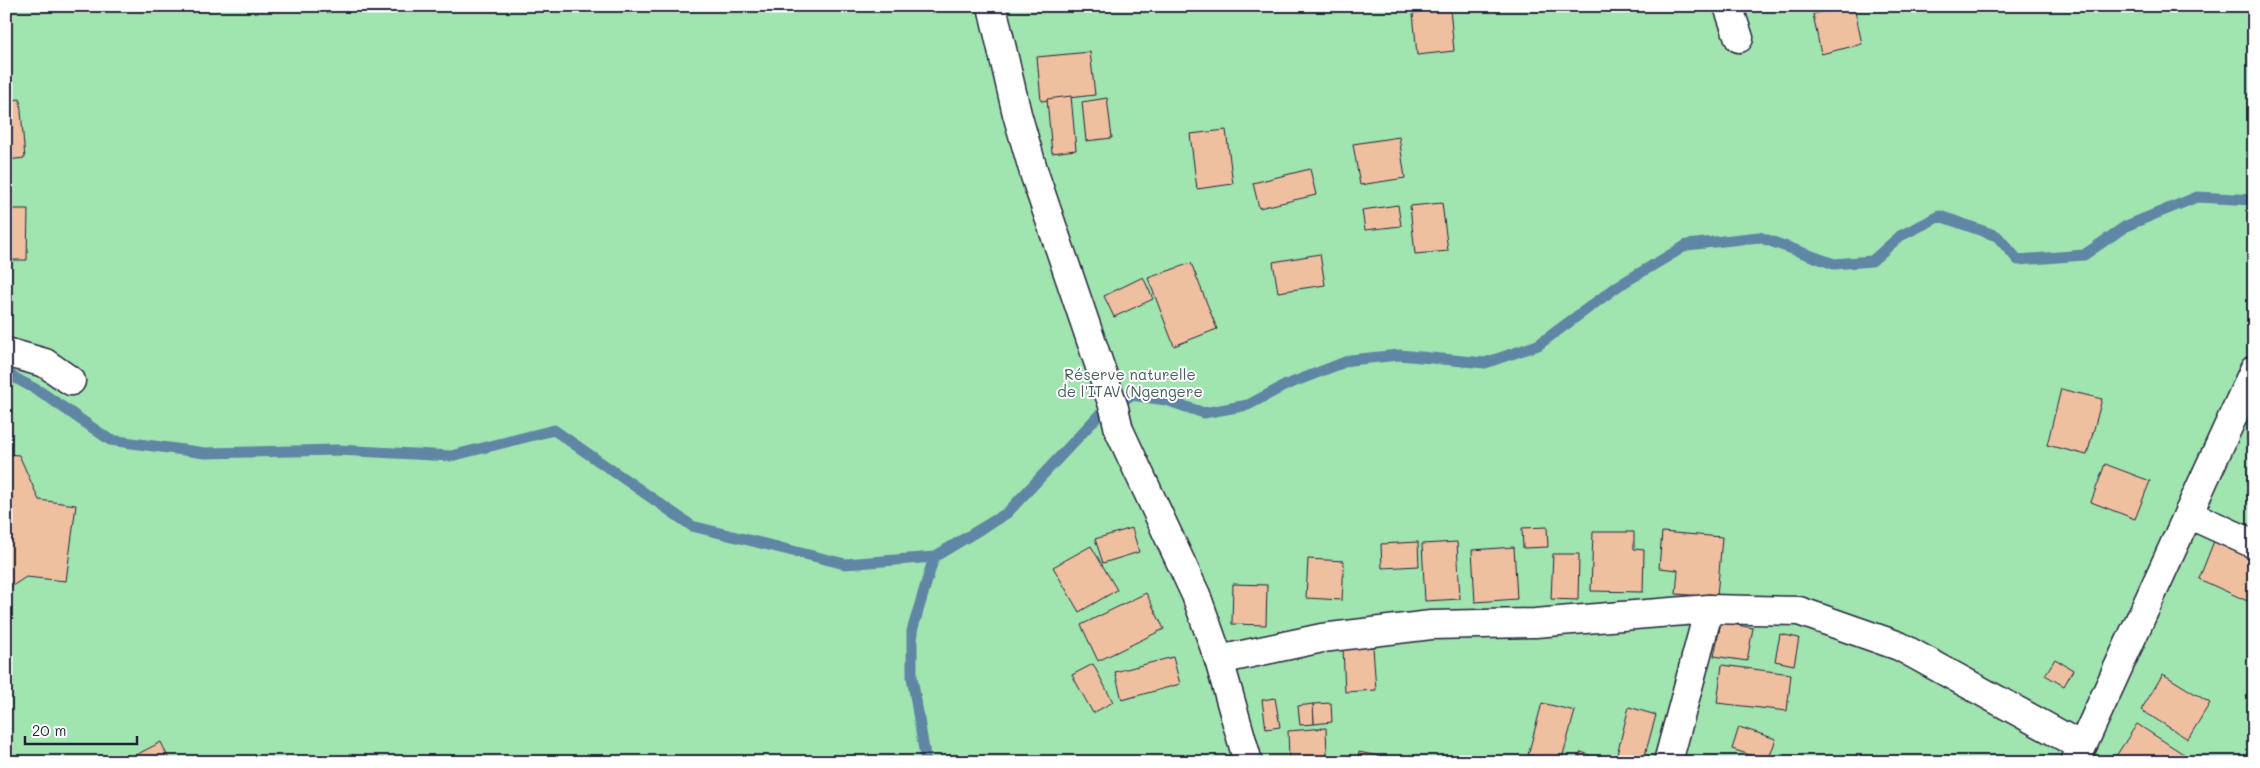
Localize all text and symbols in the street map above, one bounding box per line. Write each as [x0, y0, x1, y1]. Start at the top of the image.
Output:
park label: Réserve naturelle de l'ITAV (Ngengere [1057, 364, 1203, 401]
scale bar [25, 713, 138, 745]
text: 20 m [32, 720, 66, 740]

